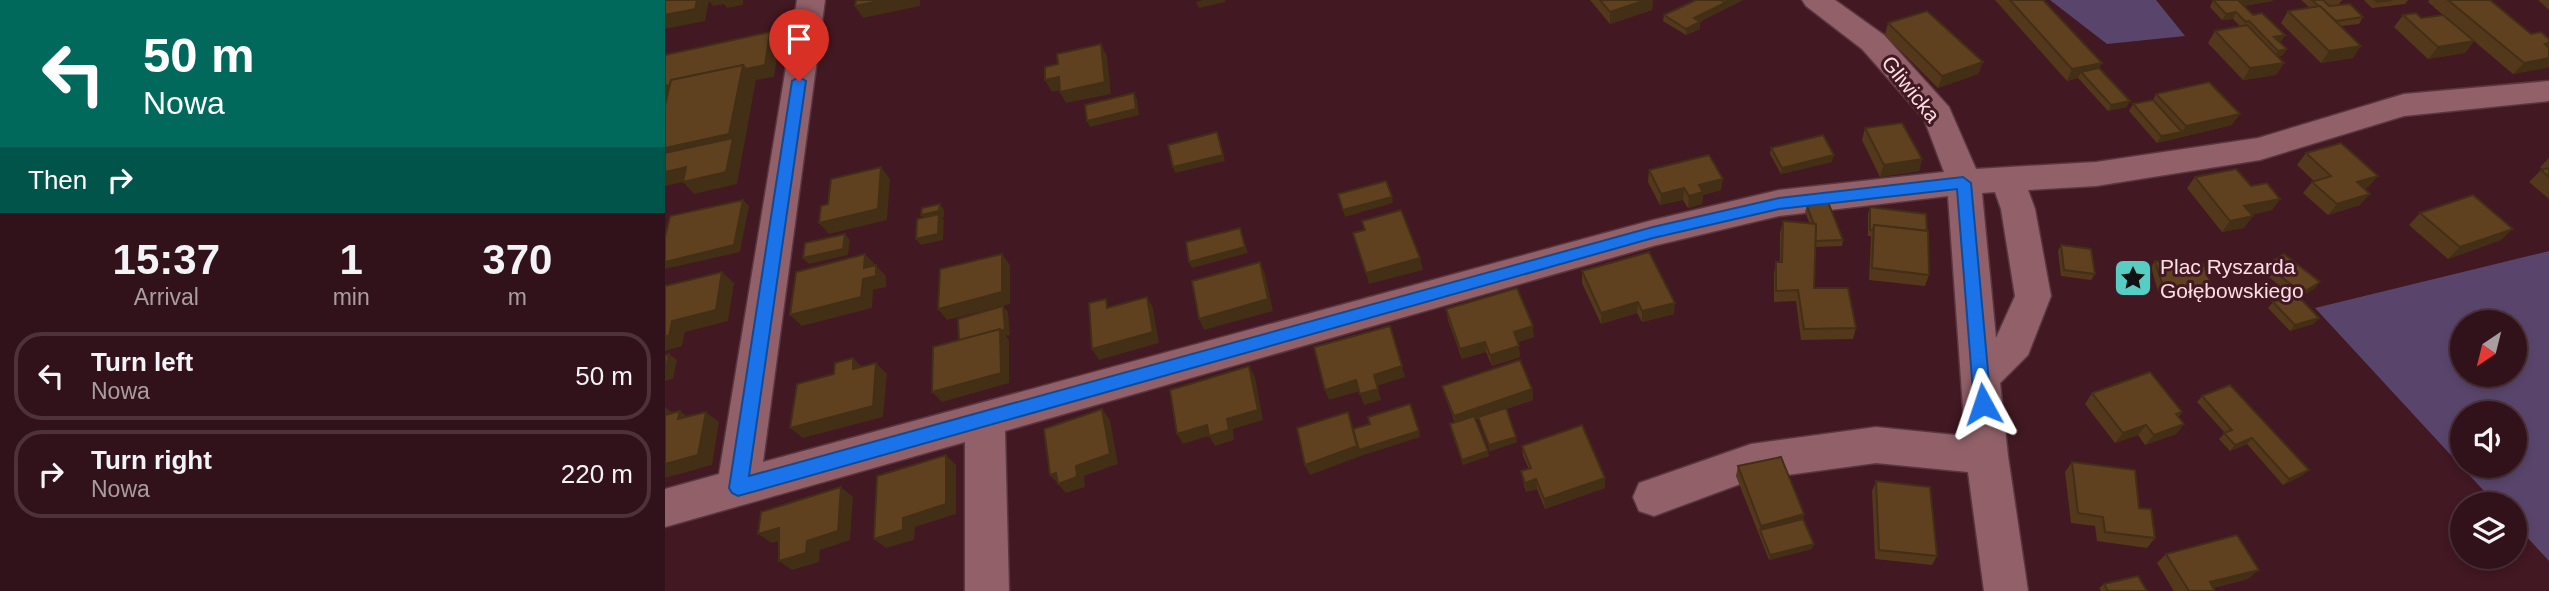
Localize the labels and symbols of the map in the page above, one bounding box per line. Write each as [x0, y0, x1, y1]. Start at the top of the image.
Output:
pin [769, 9, 829, 81]
street label: Gliwicka [1877, 51, 1945, 127]
place label: Plac Ryszarda Gołębowskiego [2160, 255, 2304, 302]
place icon: Plac Ryszarda Gołębowskiego [2112, 257, 2154, 299]
north arrow [2450, 310, 2527, 387]
position arrow [1946, 367, 2020, 441]

